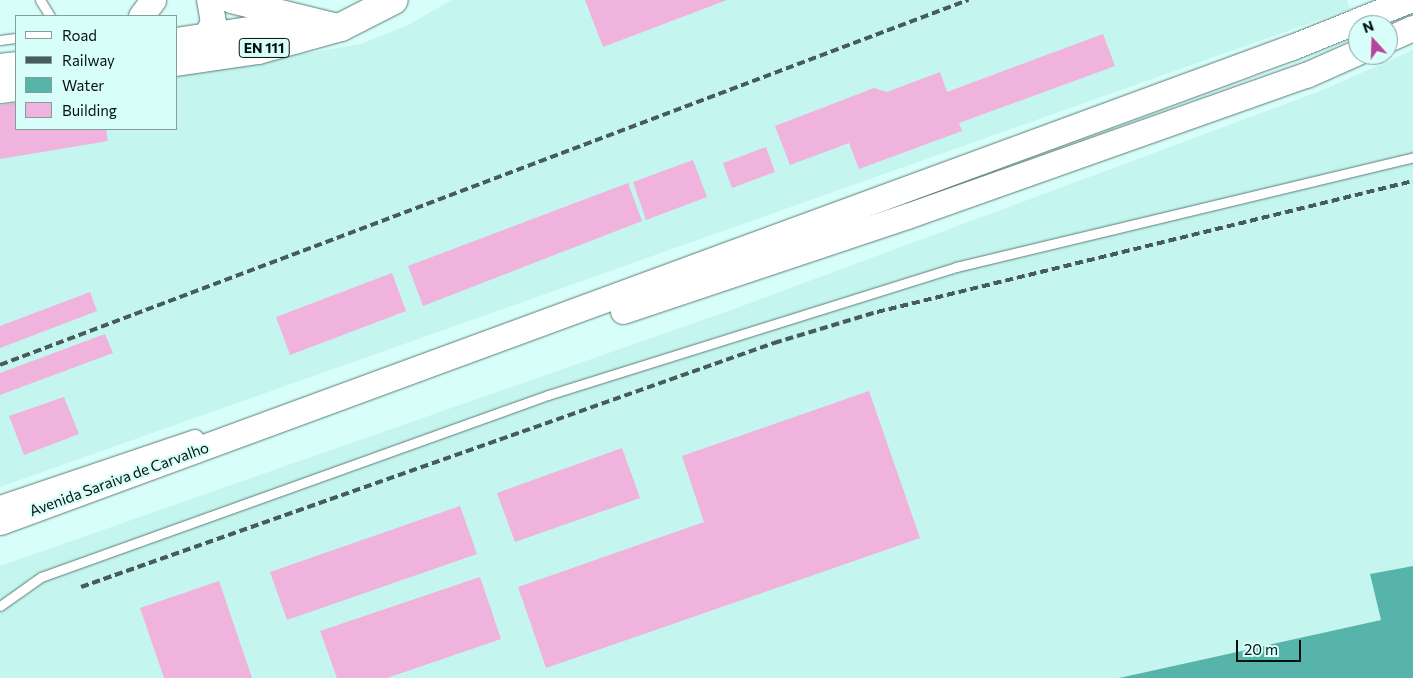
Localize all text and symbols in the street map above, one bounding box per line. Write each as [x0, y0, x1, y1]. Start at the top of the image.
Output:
legend [15, 15, 178, 130]
north arrow [1348, 15, 1398, 65]
text: N [1360, 17, 1376, 36]
text: Road [62, 26, 97, 44]
road number: EN 111 [238, 36, 290, 59]
text: Railway [62, 51, 115, 69]
text: Water [62, 76, 104, 94]
text: Building [62, 101, 117, 119]
street label: Avenida Saraiva de Carvalho [27, 438, 211, 520]
scale bar [1238, 630, 1303, 662]
text: 20 m [1244, 640, 1278, 658]

